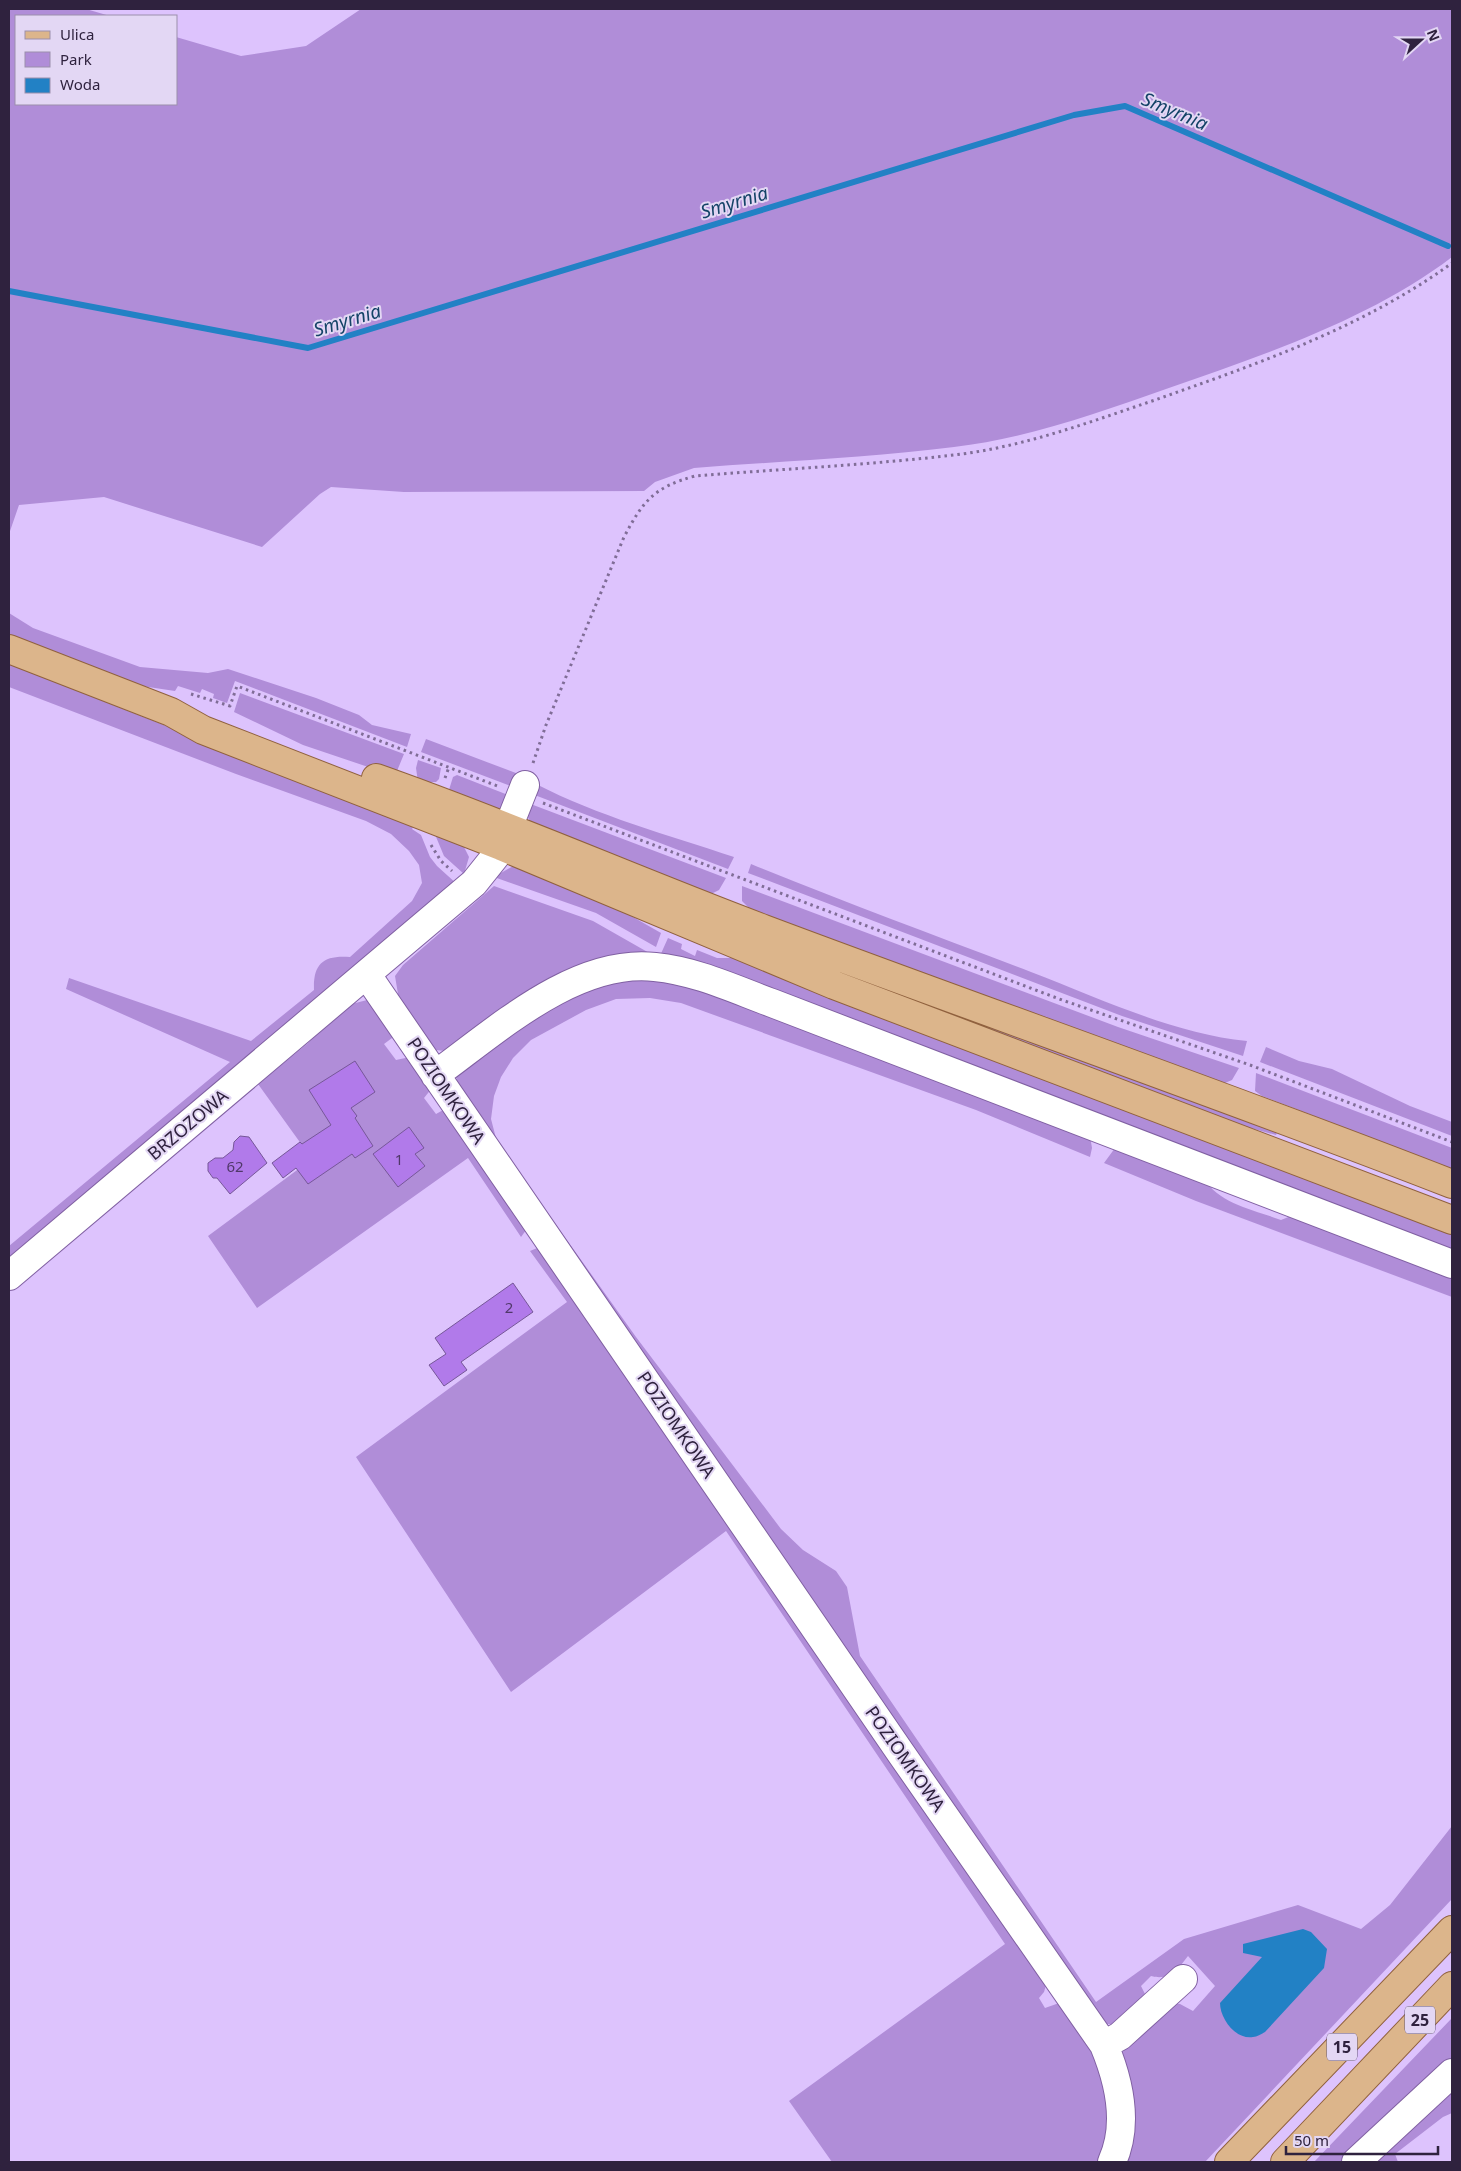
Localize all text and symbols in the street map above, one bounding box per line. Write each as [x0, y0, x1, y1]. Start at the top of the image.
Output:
legend [15, 15, 178, 105]
north arrow [1396, 15, 1446, 65]
text: Ulica [60, 24, 94, 44]
text: N [1423, 26, 1445, 44]
text: Park [60, 49, 92, 69]
text: Woda [60, 74, 100, 94]
water label: Smyrnia [1138, 85, 1212, 137]
water label: Smyrnia [697, 179, 771, 225]
water label: Smyrnia [310, 297, 384, 343]
street label: POZIOMKOWA [402, 1032, 492, 1149]
street label: BRZOZOWA [142, 1083, 233, 1165]
house number: 1 [395, 1149, 403, 1169]
house number: 62 [226, 1156, 244, 1176]
house number: 2 [505, 1297, 513, 1317]
street label: POZIOMKOWA [632, 1366, 722, 1483]
street label: POZIOMKOWA [861, 1701, 951, 1816]
road number: 25 [1405, 2006, 1435, 2034]
road number: 15 [1327, 2034, 1357, 2060]
scale bar [1286, 2124, 1438, 2156]
text: 50 m [1294, 2130, 1329, 2150]

